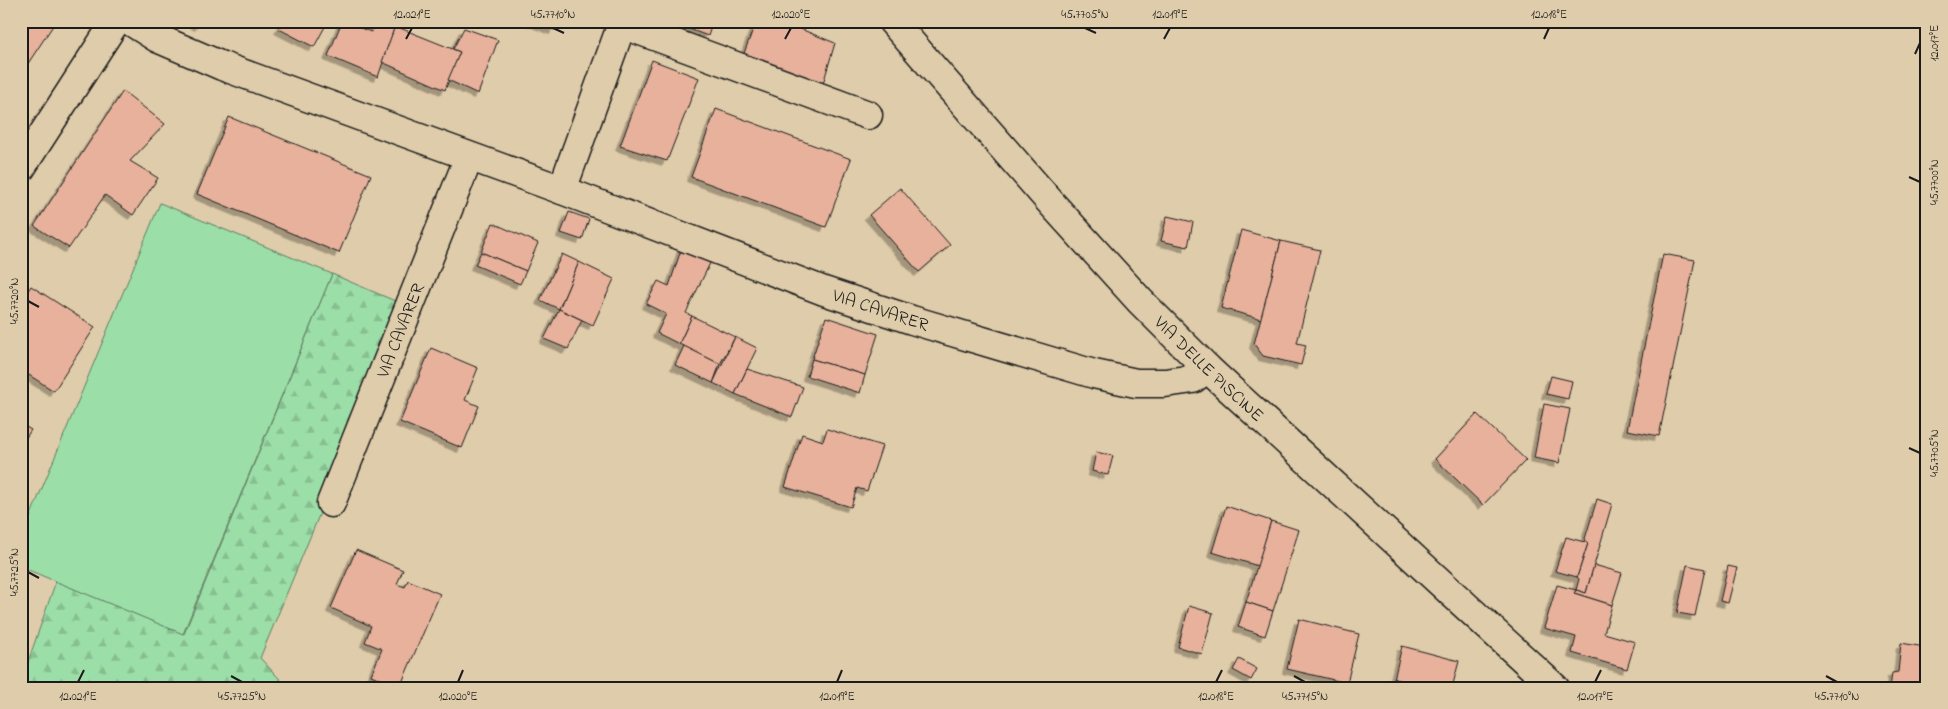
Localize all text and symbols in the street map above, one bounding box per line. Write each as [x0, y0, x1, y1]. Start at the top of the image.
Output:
text: 12.021°E [393, 6, 431, 24]
text: 45.7710°N [531, 6, 575, 24]
text: 12.020°E [771, 6, 811, 24]
text: 45.7705°N [1061, 6, 1109, 24]
text: 12.019°E [1152, 6, 1188, 24]
text: 12.018°E [1531, 6, 1567, 24]
text: 12.017°E [1926, 25, 1944, 61]
text: 45.7700°N [1926, 159, 1944, 205]
text: 45.7720°N [6, 278, 24, 324]
street label: VIA CAVARER [371, 280, 432, 383]
street label: VIA CAVARER [828, 283, 931, 339]
street label: VIA DELLE PISCINE [1146, 310, 1269, 429]
text: 45.7705°N [1926, 429, 1944, 477]
text: 45.7725°N [6, 548, 24, 596]
text: 12.021°E [59, 688, 97, 706]
text: 45.7725°N [218, 688, 266, 706]
text: 12.020°E [438, 688, 478, 706]
text: 12.019°E [819, 688, 855, 706]
text: 12.018°E [1198, 688, 1234, 706]
text: 45.7715°N [1282, 688, 1328, 706]
text: 12.017°E [1577, 688, 1613, 706]
text: 45.7710°N [1815, 688, 1859, 706]

